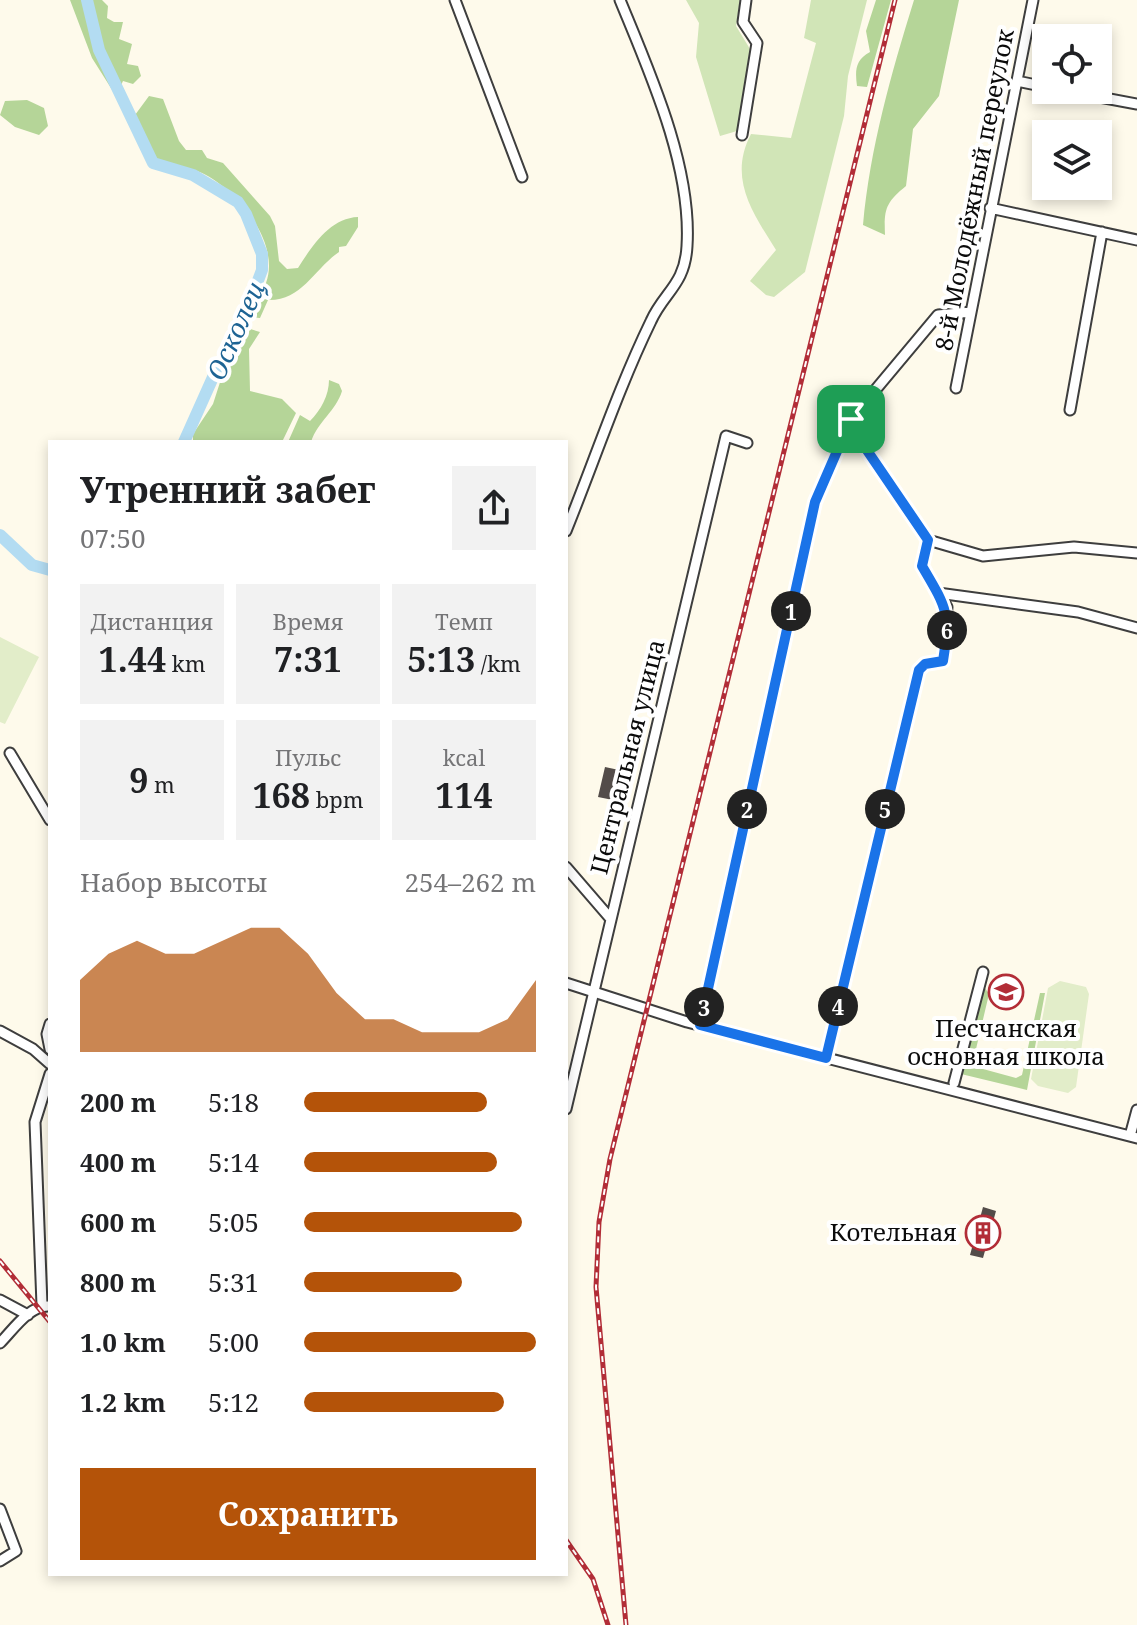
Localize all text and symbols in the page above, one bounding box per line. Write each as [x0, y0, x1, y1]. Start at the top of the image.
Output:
map controls [1032, 24, 1112, 200]
button: locate [1032, 24, 1112, 104]
street label: 8-й Молодёжный переулок [926, 25, 1021, 353]
button: layers [1032, 120, 1112, 200]
water label: Осколец [197, 276, 273, 386]
pin [817, 385, 885, 453]
icon: arrive [829, 397, 873, 441]
text: Утренний забег [80, 465, 375, 514]
button: share [452, 466, 536, 550]
text: 07:50 [80, 520, 146, 556]
pin: 1 [771, 591, 811, 631]
text: 1 [785, 596, 797, 626]
text: Дистанция [91, 606, 213, 636]
text: Время [273, 606, 343, 636]
text: Темп [435, 606, 493, 636]
pin: 6 [927, 610, 967, 650]
text: 6 [941, 615, 953, 645]
text: 1.44 [98, 636, 166, 682]
text: 7:31 [274, 636, 342, 682]
text: 5:13 [407, 636, 475, 682]
street label: Центральная улица [581, 636, 672, 877]
text: km [166, 648, 206, 678]
text: /km [475, 648, 521, 678]
text: Пульс [275, 742, 341, 772]
text: kcal [443, 742, 485, 772]
text: 9 [129, 757, 148, 803]
text: m [148, 769, 175, 799]
text: 168 [252, 772, 310, 818]
text: 114 [435, 772, 493, 818]
text: bpm [310, 784, 364, 814]
pin: 2 [727, 789, 767, 829]
pin: 5 [865, 789, 905, 829]
text: 2 [741, 794, 753, 824]
text: 5 [879, 794, 891, 824]
text: Набор высоты [80, 864, 268, 900]
text: 254–262 m [404, 864, 536, 900]
school or university icon: Песчанская основная школа [987, 973, 1025, 1011]
pin: 4 [818, 986, 858, 1026]
pin: 3 [684, 987, 724, 1027]
text: 4 [832, 991, 844, 1021]
text: 3 [698, 992, 710, 1022]
place label: Песчанская основная школа [907, 1011, 1105, 1072]
text: 200 m [80, 1084, 156, 1120]
text: 5:18 [208, 1084, 259, 1120]
text: 400 m [80, 1144, 156, 1180]
text: 5:14 [208, 1144, 259, 1180]
text: 600 m [80, 1204, 156, 1240]
text: 5:05 [208, 1204, 259, 1240]
building icon: Котельная [964, 1214, 1002, 1252]
place label: Котельная [830, 1215, 957, 1248]
text: 800 m [80, 1264, 156, 1300]
text: 5:31 [208, 1264, 259, 1300]
text: 1.0 km [80, 1324, 166, 1360]
text: 5:00 [208, 1324, 259, 1360]
text: 1.2 km [80, 1384, 166, 1420]
text: 5:12 [208, 1384, 259, 1420]
button: Сохранить [80, 1468, 536, 1560]

